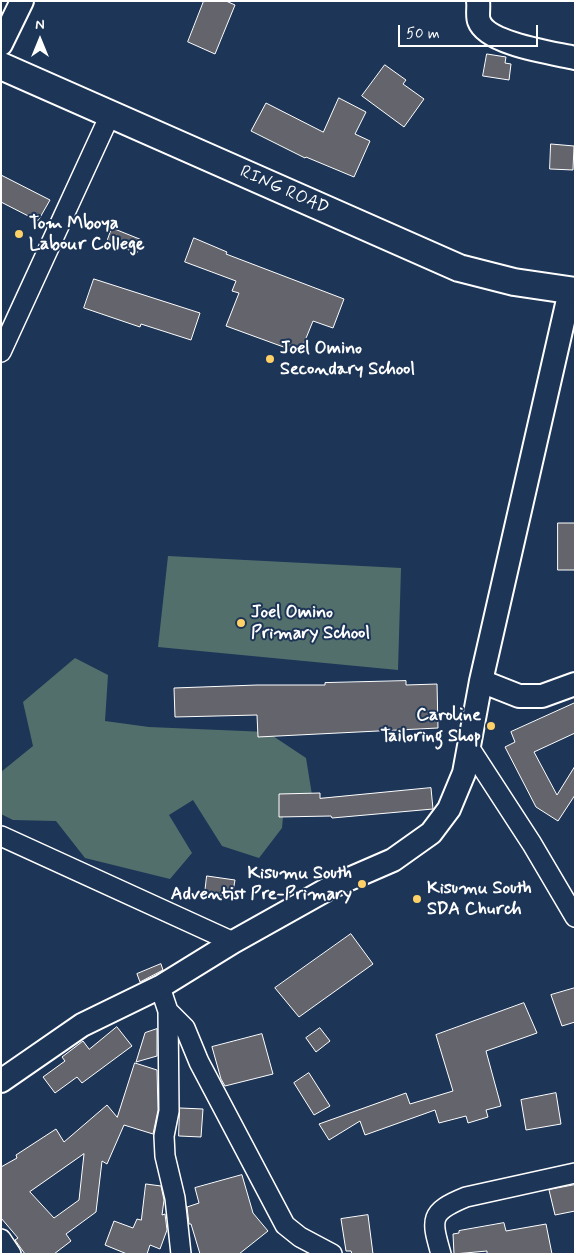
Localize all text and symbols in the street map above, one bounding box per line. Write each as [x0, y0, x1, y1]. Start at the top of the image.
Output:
north arrow [15, 15, 65, 65]
scale bar [401, 15, 541, 47]
text: N [35, 16, 45, 34]
text: 50 m [406, 24, 440, 44]
street label: RING ROAD [236, 162, 332, 220]
place label: Tom Mboya Labour College [29, 213, 144, 255]
marker: Tom Mboya Labour College [13, 228, 25, 240]
place label: Joel Omino Secondary School [280, 338, 415, 380]
marker: Joel Omino Secondary School [264, 353, 276, 365]
place label: Joel Omino Primary School [251, 602, 370, 644]
marker: Joel Omino Primary School [235, 617, 247, 629]
place label: Caroline Tailoring Shop [380, 705, 481, 748]
marker: Caroline Tailoring Shop [485, 720, 497, 732]
place label: Kisumu South Adventist Pre-Primary [171, 863, 352, 906]
marker: Kisumu South Adventist Pre-Primary [356, 878, 368, 890]
place label: Kisumu South SDA Church [427, 878, 532, 921]
marker: Kisumu South SDA Church [411, 893, 423, 905]

